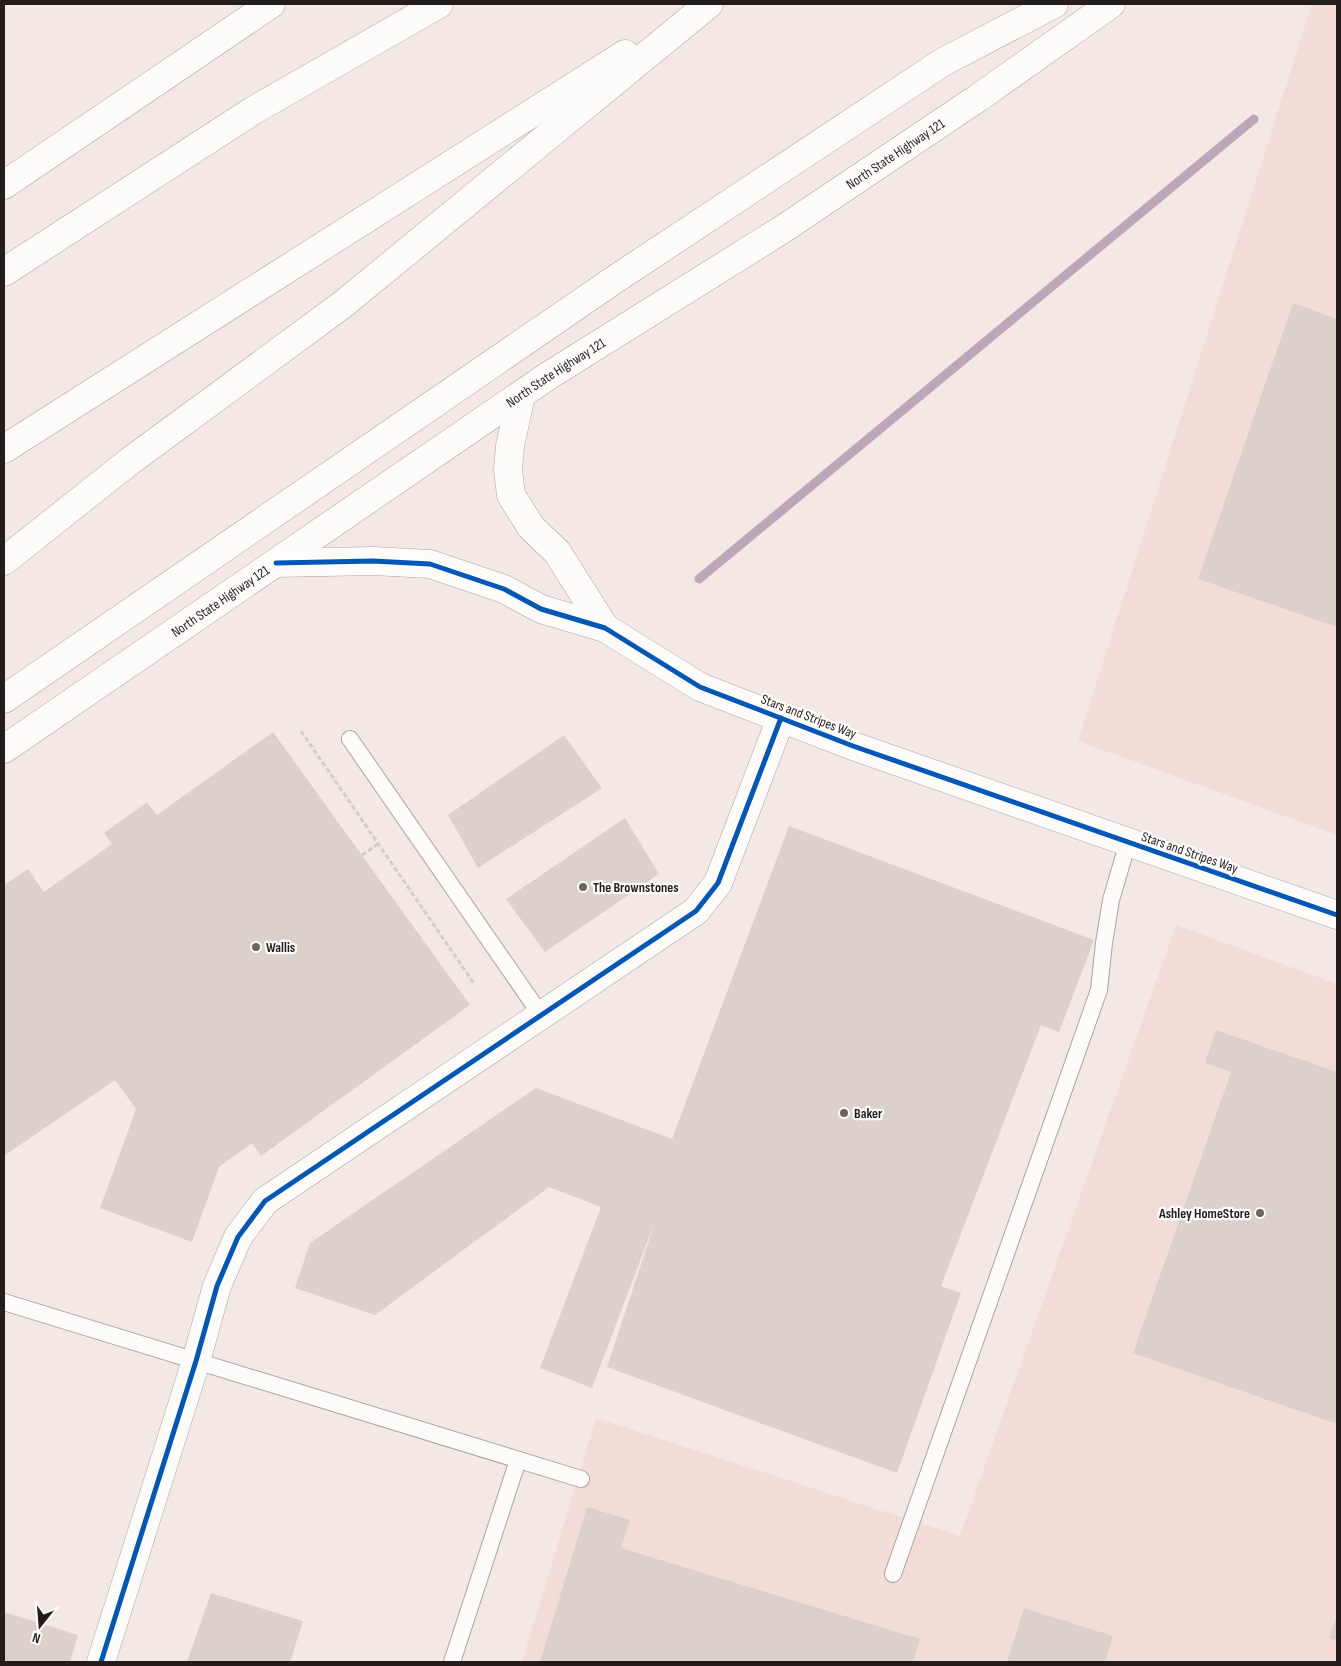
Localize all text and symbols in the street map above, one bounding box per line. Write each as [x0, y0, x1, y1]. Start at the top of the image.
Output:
street label: North State Highway 121 [843, 115, 948, 193]
street label: North State Highway 121 [503, 334, 609, 411]
street label: North State Highway 121 [168, 562, 273, 641]
street label: Stars and Stripes Way [759, 690, 860, 743]
street label: Stars and Stripes Way [1139, 828, 1241, 877]
place label: The Brownstones [593, 879, 679, 896]
marker: The Brownstones [577, 881, 589, 893]
place label: Wallis [266, 939, 295, 956]
marker: Wallis [250, 941, 262, 953]
place label: Baker [854, 1105, 883, 1122]
marker: Baker [838, 1107, 850, 1119]
place label: Ashley HomeStore [1158, 1205, 1250, 1222]
marker: Ashley HomeStore [1254, 1207, 1266, 1219]
north arrow [15, 1601, 65, 1651]
text: N [30, 1629, 42, 1647]

